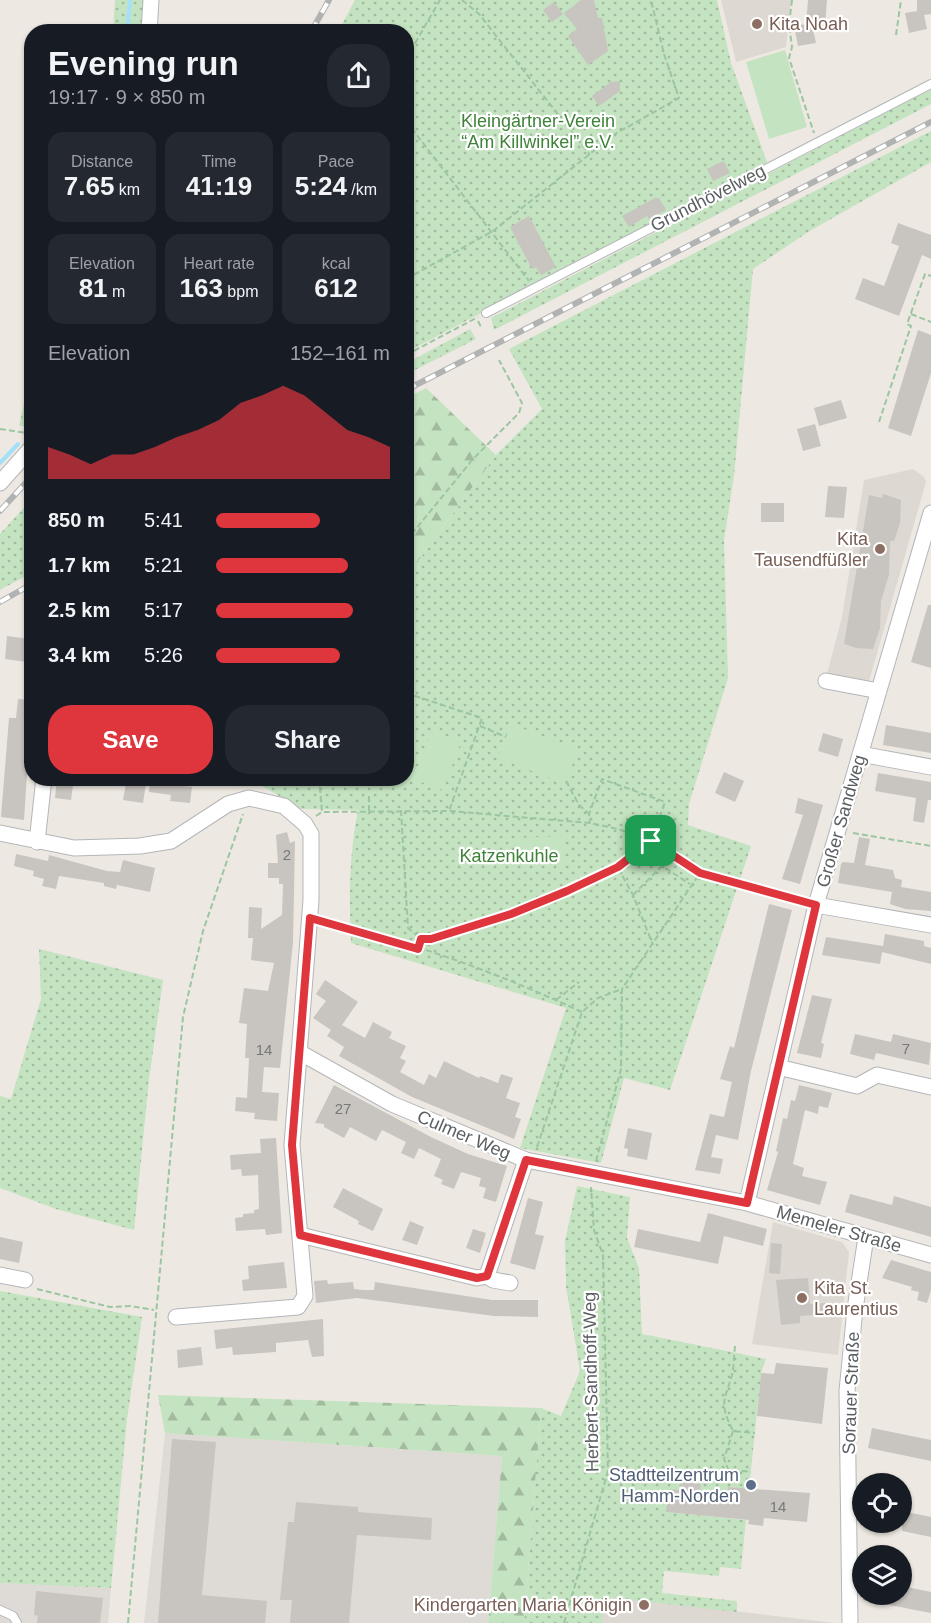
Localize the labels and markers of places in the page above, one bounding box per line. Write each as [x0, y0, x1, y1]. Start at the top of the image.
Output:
place label: Kita Noah [769, 14, 848, 34]
marker: Kita Noah [750, 17, 764, 31]
place label: Kita Tausendfüßler [754, 529, 869, 570]
marker: Kita Tausendfüßler [873, 542, 887, 556]
pin [625, 815, 676, 866]
place label: Kita St. Laurentius [814, 1278, 898, 1319]
marker: Kita St. Laurentius [795, 1291, 809, 1305]
place label: Stadtteilzentrum Hamm-Norden [609, 1465, 739, 1506]
marker: Stadtteilzentrum Hamm-Norden [744, 1478, 758, 1492]
place label: Kindergarten Maria Königin [414, 1595, 632, 1615]
marker: Kindergarten Maria Königin [637, 1598, 651, 1612]

